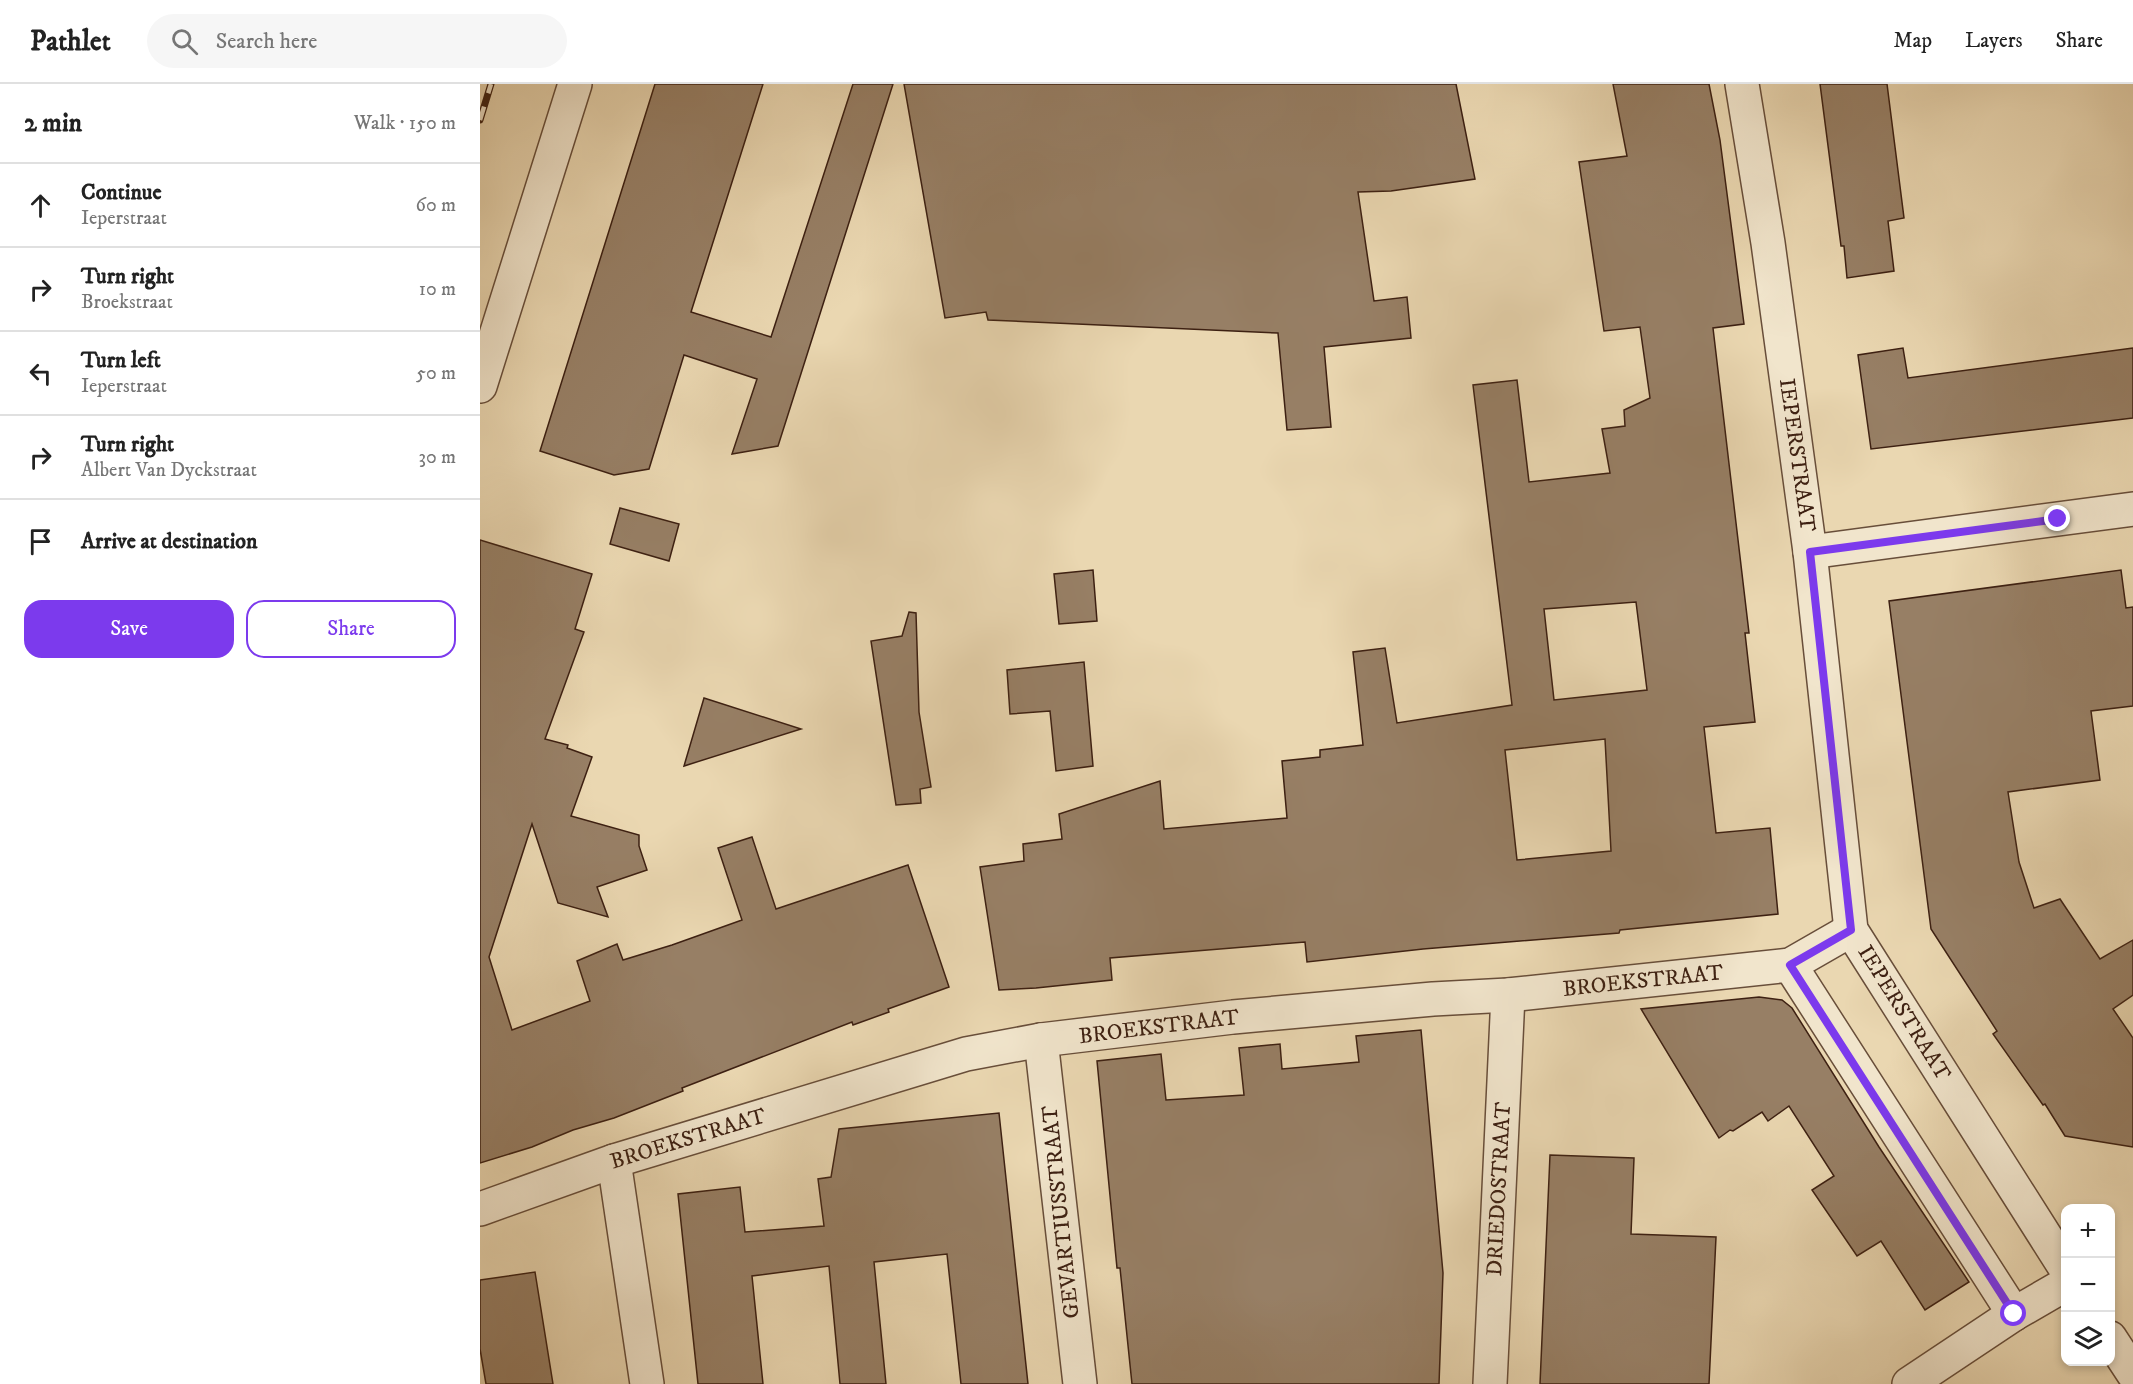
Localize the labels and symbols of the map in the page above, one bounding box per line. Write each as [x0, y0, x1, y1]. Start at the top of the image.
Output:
street label: IEPERSTRAAT [1773, 377, 1821, 534]
route end [2044, 505, 2070, 531]
street label: IEPERSTRAAT [1852, 940, 1957, 1086]
street label: BROEKSTRAAT [1561, 959, 1725, 1003]
street label: BROEKSTRAAT [1077, 1004, 1241, 1050]
street label: DRIEDOSTRAAT [1481, 1101, 1517, 1277]
street label: BROEKSTRAAT [607, 1102, 769, 1176]
street label: GEVARTIUSSTRAAT [1036, 1104, 1086, 1320]
route start [2000, 1300, 2026, 1326]

